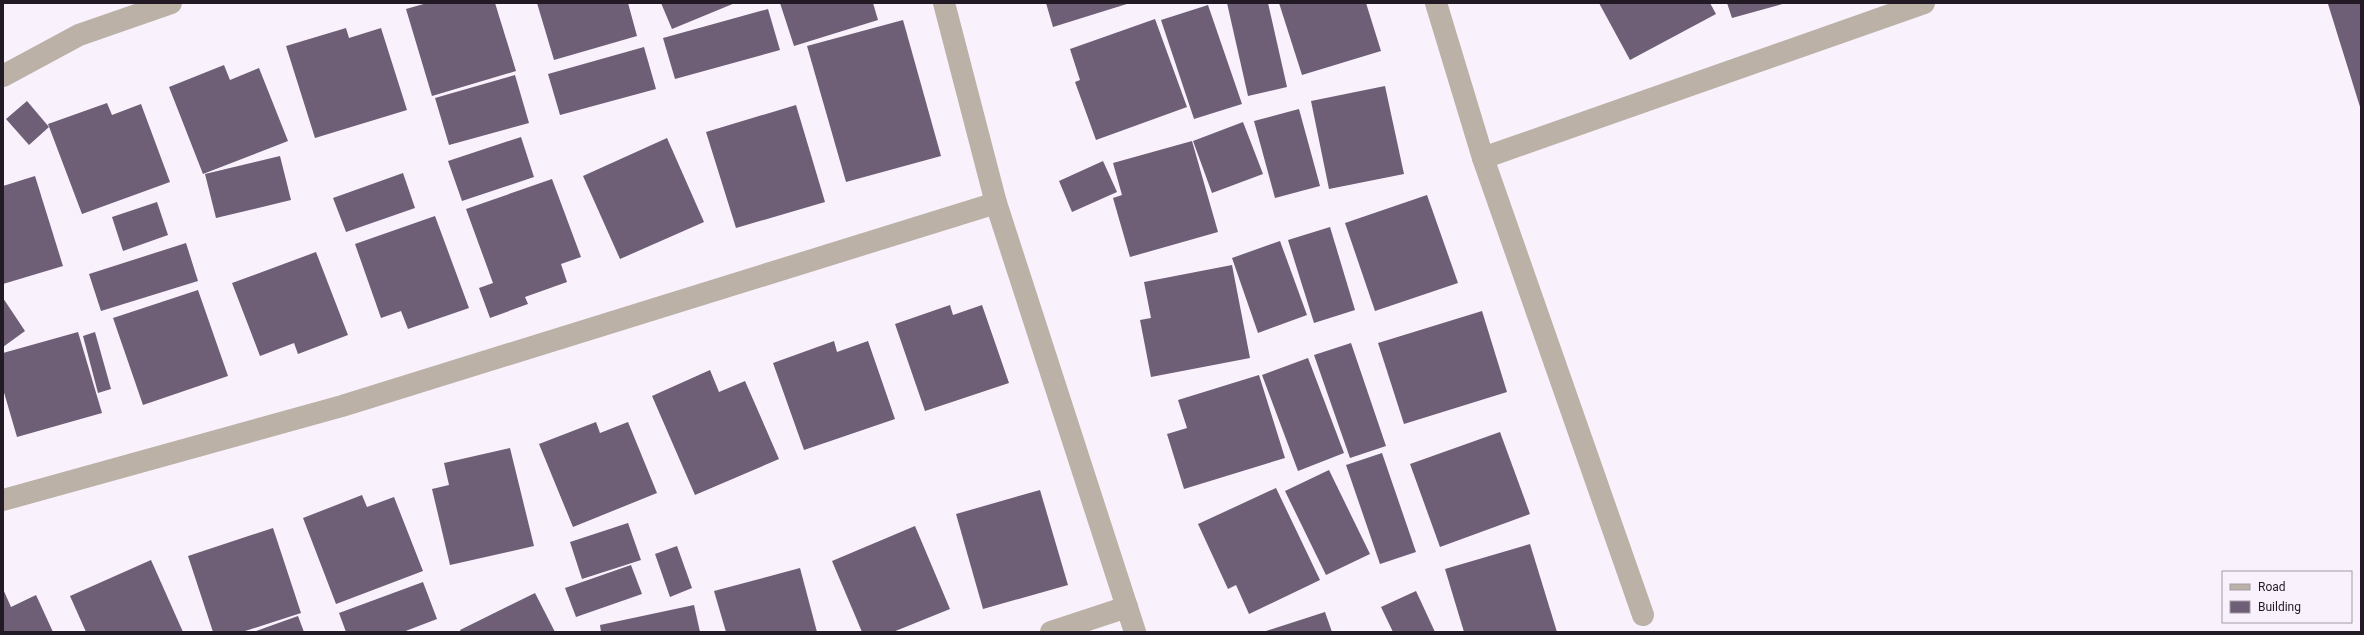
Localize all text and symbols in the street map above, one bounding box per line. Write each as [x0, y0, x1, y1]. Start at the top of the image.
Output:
legend [2222, 571, 2352, 623]
text: Road [2258, 580, 2286, 594]
text: Building [2258, 600, 2301, 614]

